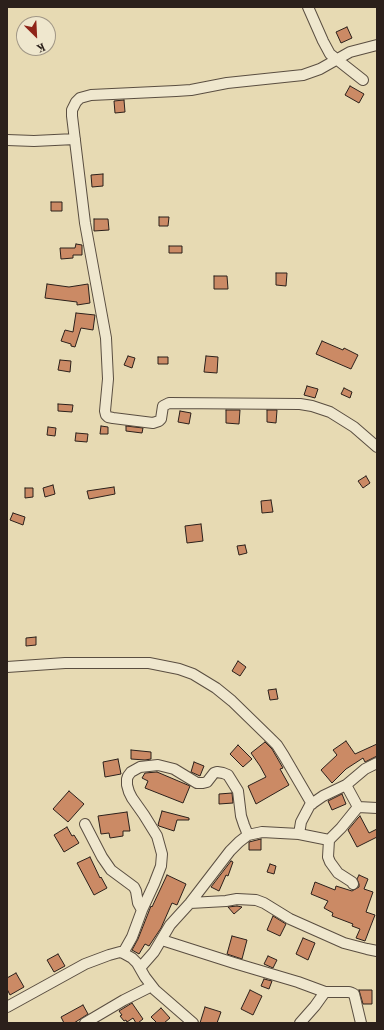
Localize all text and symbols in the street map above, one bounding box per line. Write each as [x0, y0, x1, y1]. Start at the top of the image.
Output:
north arrow [16, 16, 56, 56]
text: K [35, 40, 47, 53]

